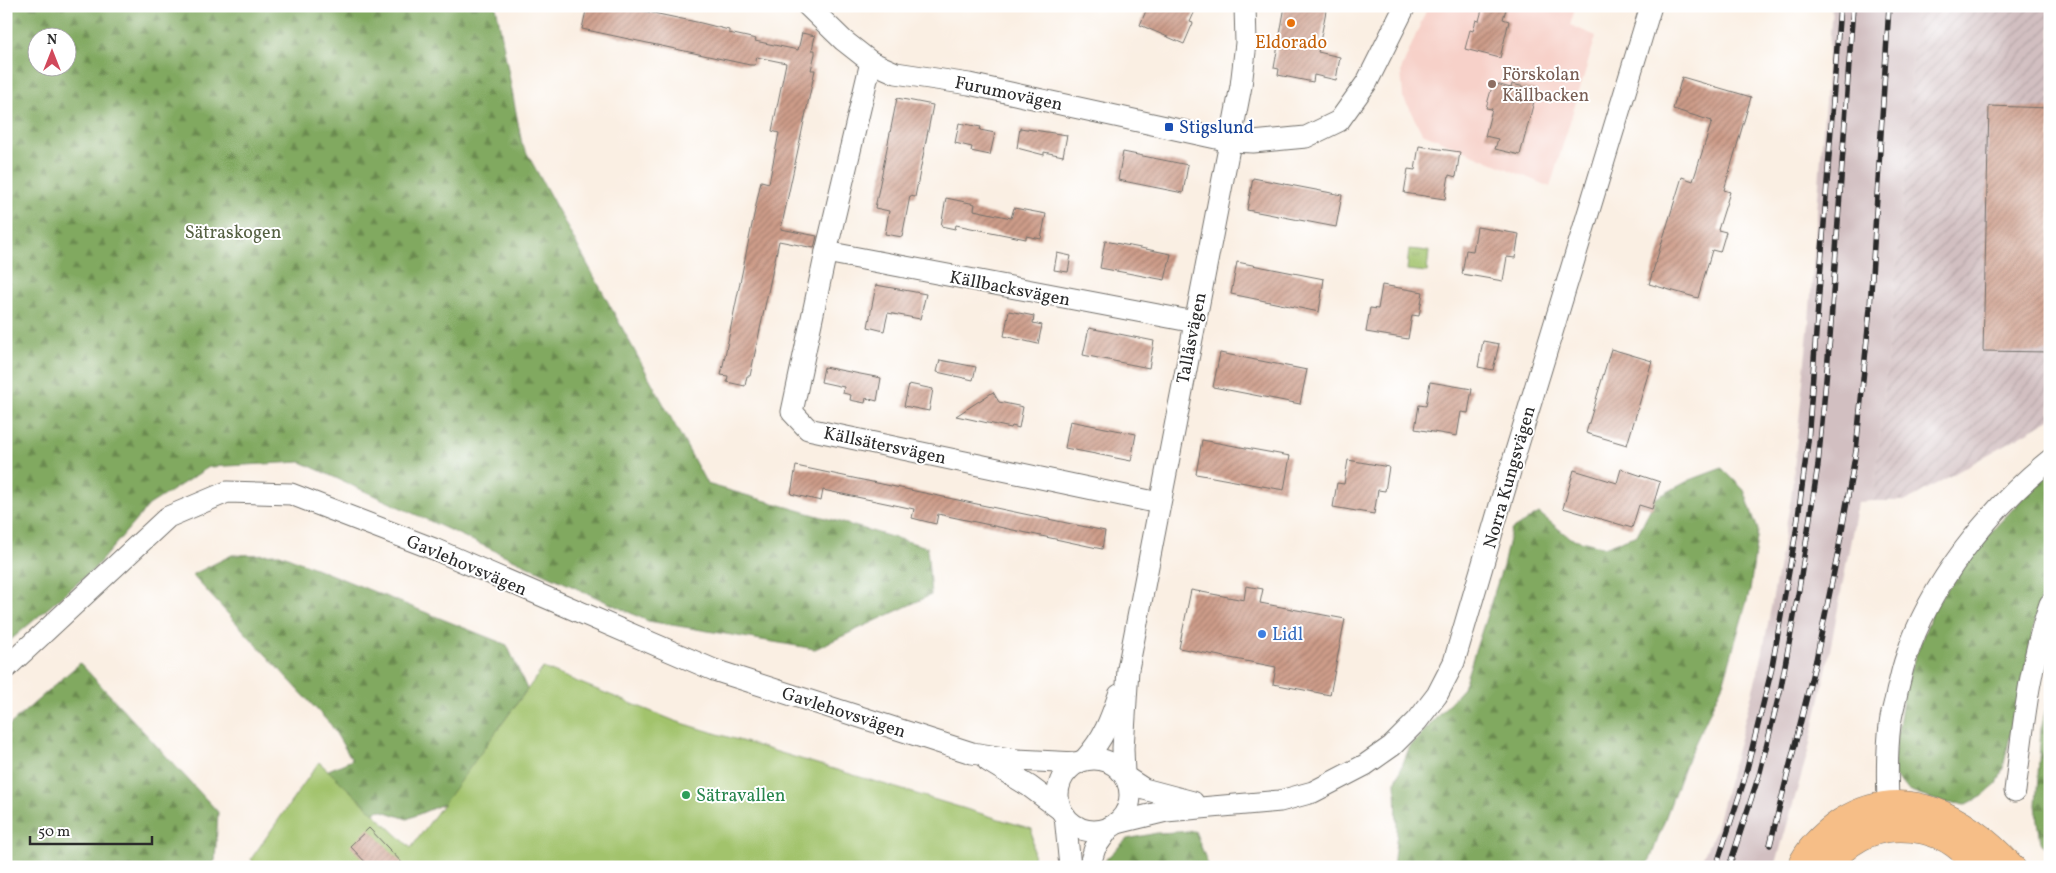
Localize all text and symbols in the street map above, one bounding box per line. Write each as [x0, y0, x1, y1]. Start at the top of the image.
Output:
marker: Eldorado [1285, 17, 1297, 29]
north arrow [28, 28, 78, 78]
text: N [47, 31, 57, 50]
place label: Eldorado [1255, 31, 1327, 56]
place label: Förskolan Källbacken [1502, 63, 1589, 109]
street label: Furumovägen [952, 71, 1065, 118]
marker: Förskolan Källbacken [1486, 78, 1498, 90]
place label: Stigslund [1179, 116, 1254, 141]
marker: Stigslund [1163, 121, 1175, 133]
park label: Sätraskogen [185, 221, 282, 246]
street label: Källbacksvägen [947, 266, 1072, 313]
street label: Tallåsvägen [1171, 290, 1214, 386]
street label: Norra Kungsvägen [1478, 403, 1543, 552]
street label: Källsätersvägen [821, 421, 949, 472]
street label: Gavlehovsvägen [402, 530, 531, 603]
place label: Lidl [1272, 623, 1303, 648]
marker: Lidl [1256, 628, 1268, 640]
street label: Gavlehovsvägen [778, 682, 909, 745]
place label: Sätravallen [696, 784, 786, 809]
marker: Sätravallen [680, 789, 692, 801]
scale bar [30, 813, 152, 845]
text: 50 m [38, 822, 70, 843]

